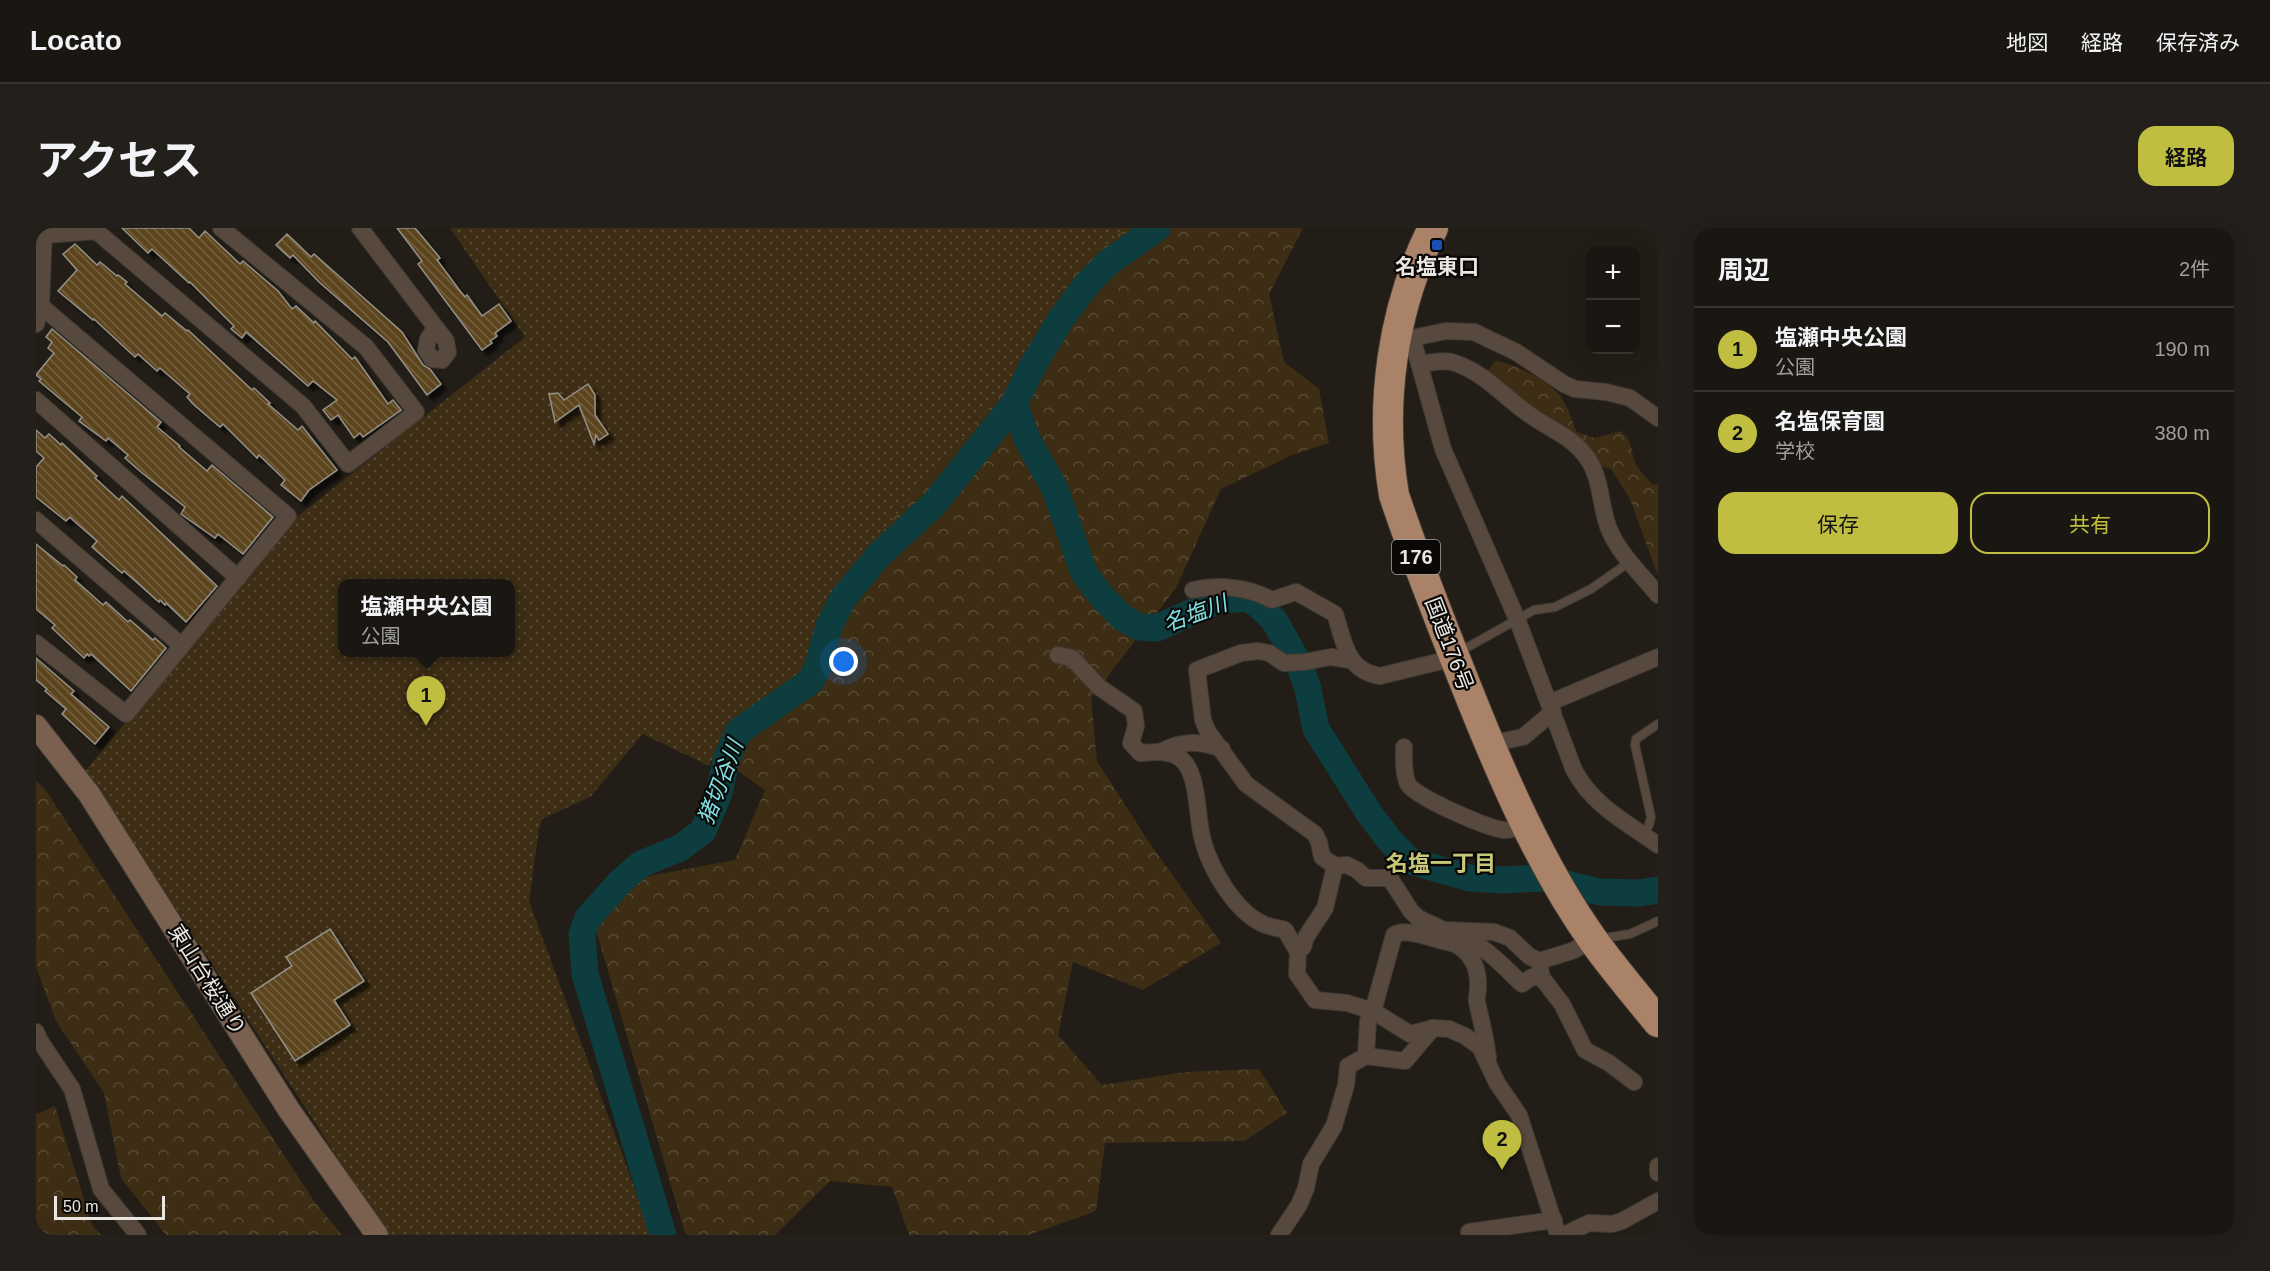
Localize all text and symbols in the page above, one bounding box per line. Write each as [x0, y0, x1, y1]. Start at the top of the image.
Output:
text: Locato [30, 25, 122, 56]
text: 地図 [2006, 31, 2048, 54]
text: 経路 [2081, 31, 2123, 54]
text: 保存済み [2156, 31, 2240, 54]
button: 経路 [2138, 126, 2234, 186]
text: アクセス [36, 137, 202, 184]
marker: 名塩東口 [1430, 238, 1444, 252]
map controls [1586, 246, 1640, 354]
button: + [1586, 246, 1640, 300]
place label: 名塩東口 [1395, 255, 1479, 278]
text: 周辺 [1718, 255, 1770, 285]
text: 2件 [2179, 258, 2210, 280]
button: − [1586, 300, 1640, 354]
text: 塩瀬中央公園 [1775, 325, 1907, 350]
text: 1 [1732, 338, 1743, 360]
text: 190 m [2154, 338, 2210, 360]
text: 公園 [1775, 356, 1815, 378]
text: 名塩保育園 [1775, 409, 1885, 434]
text: 2 [1732, 422, 1743, 444]
text: 380 m [2154, 422, 2210, 444]
text: 学校 [1775, 440, 1815, 462]
button: 保存 [1718, 492, 1958, 554]
button: 共有 [1970, 492, 2210, 554]
road number: 176 [1392, 540, 1440, 574]
popup [338, 579, 515, 657]
water label: 名塩川 [1160, 590, 1232, 637]
text: 塩瀬中央公園 [360, 594, 493, 619]
street label: 国道176号 [1421, 594, 1478, 694]
text: 公園 [360, 625, 400, 647]
your location [829, 647, 858, 676]
pin: 1 [406, 676, 446, 726]
water label: 猪切谷川 [693, 735, 749, 828]
district label: 名塩一丁目 [1386, 851, 1496, 876]
street label: 東山台桜通り [164, 920, 251, 1039]
pin: 2 [1482, 1120, 1522, 1170]
scale bar [54, 1193, 165, 1220]
text: 50 m [63, 1198, 99, 1215]

